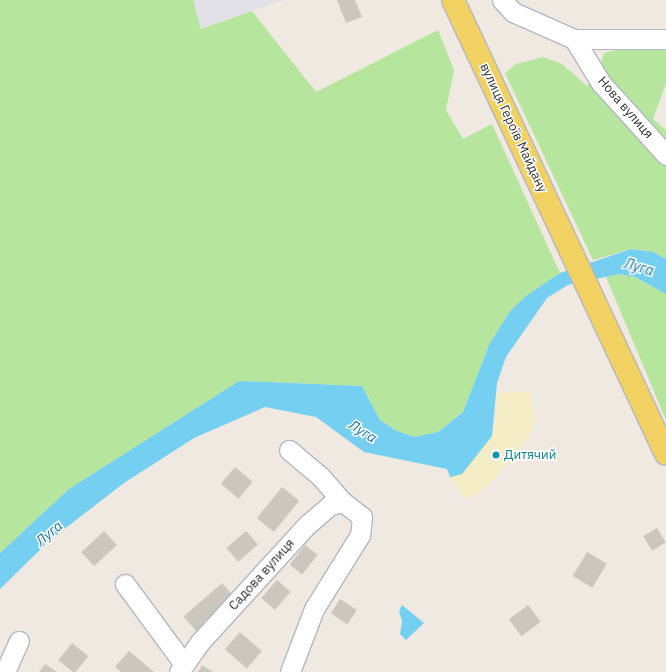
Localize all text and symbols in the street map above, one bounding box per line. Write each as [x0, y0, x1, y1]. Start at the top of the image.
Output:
street label: вулиця Героїв Майдану [476, 61, 550, 195]
street label: Нова вулиця [594, 74, 656, 142]
water label: Луга [622, 255, 656, 279]
water label: Луга [346, 416, 380, 446]
place label: Дитячий [504, 447, 556, 463]
marker: Дитячий [491, 450, 501, 460]
water label: Луга [32, 517, 66, 549]
street label: Садова вулиця [226, 536, 298, 614]

